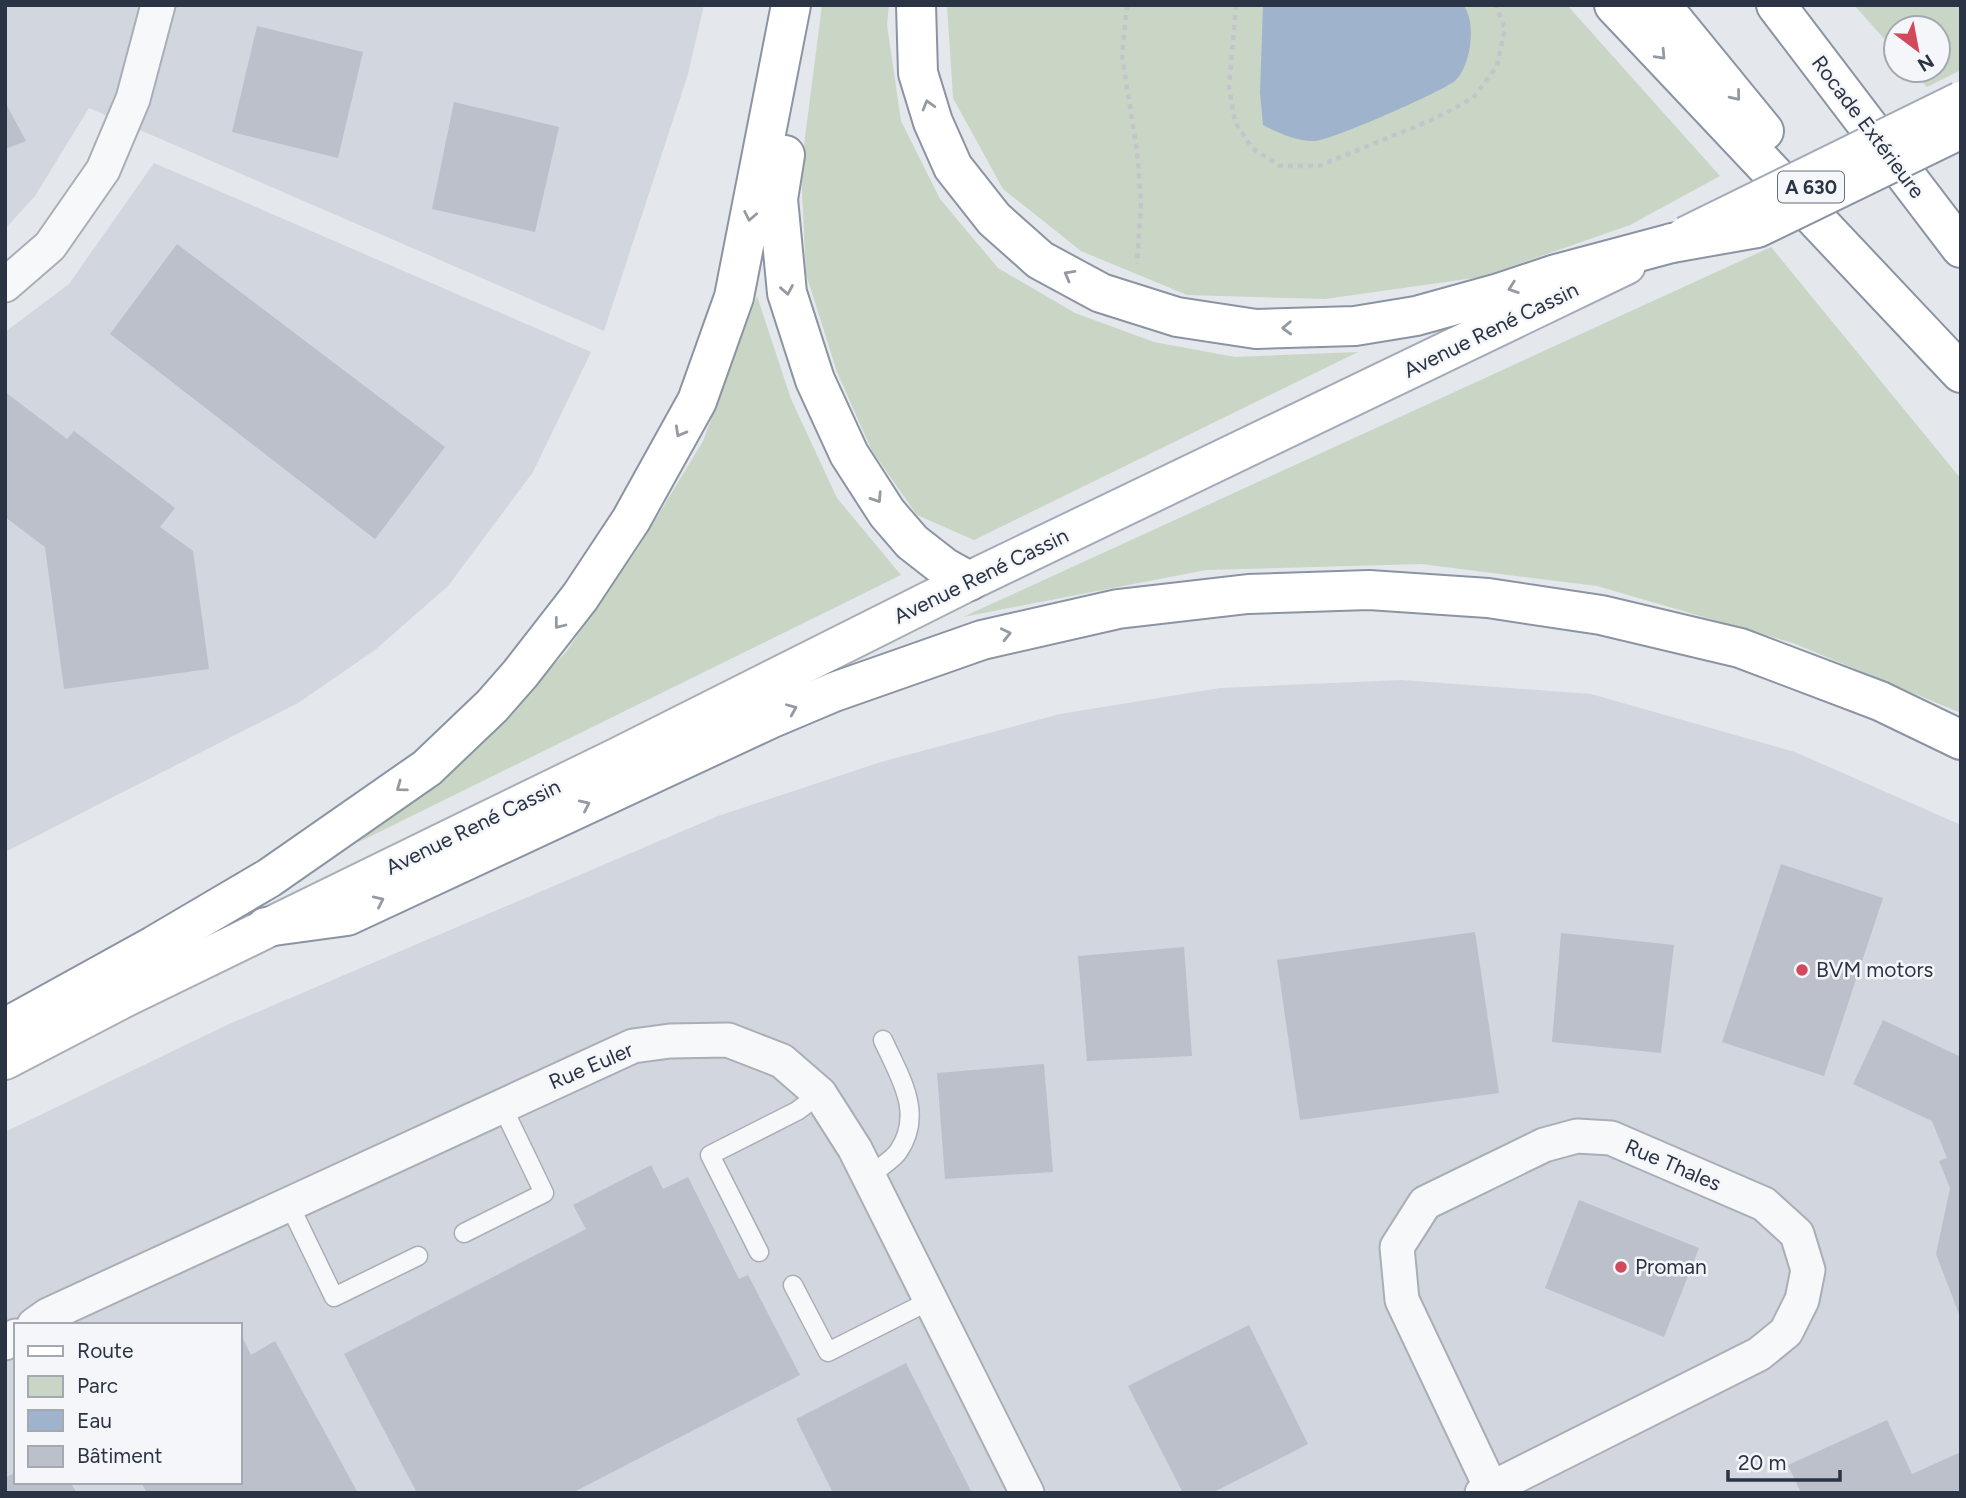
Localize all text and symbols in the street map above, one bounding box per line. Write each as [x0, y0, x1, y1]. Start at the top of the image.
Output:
north arrow [1882, 14, 1952, 84]
one-way arrow [1652, 47, 1665, 60]
text: N [1913, 49, 1938, 77]
street label: Rocade Extérieure [1807, 51, 1930, 203]
one-way arrow [1728, 87, 1740, 100]
one-way arrow [921, 99, 936, 111]
road number: A 630 [1778, 172, 1844, 202]
one-way arrow [743, 210, 758, 222]
one-way arrow [1063, 270, 1076, 284]
street label: Avenue René Cassin [1399, 276, 1582, 383]
one-way arrow [1507, 280, 1519, 294]
one-way arrow [779, 284, 794, 296]
one-way arrow [1281, 321, 1292, 336]
one-way arrow [675, 425, 688, 437]
one-way arrow [869, 490, 882, 503]
street label: Avenue René Cassin [889, 522, 1072, 629]
one-way arrow [555, 616, 568, 629]
one-way arrow [1000, 628, 1012, 643]
one-way arrow [785, 704, 797, 718]
street label: Avenue René Cassin [381, 773, 564, 880]
one-way arrow [396, 778, 409, 791]
one-way arrow [578, 799, 590, 813]
one-way arrow [372, 895, 384, 909]
place label: BVM motors [1816, 957, 1933, 982]
marker: BVM motors [1794, 962, 1810, 978]
street label: Rue Euler [545, 1037, 637, 1094]
street label: Rue Thales [1622, 1133, 1725, 1196]
place label: Proman [1635, 1254, 1707, 1279]
marker: Proman [1613, 1259, 1629, 1275]
legend [14, 1323, 242, 1484]
text: Route [77, 1338, 133, 1363]
text: Parc [77, 1373, 118, 1398]
text: Eau [77, 1408, 112, 1433]
scale bar [1728, 1438, 1840, 1482]
text: Bâtiment [77, 1443, 162, 1468]
text: 20 m [1738, 1450, 1786, 1475]

